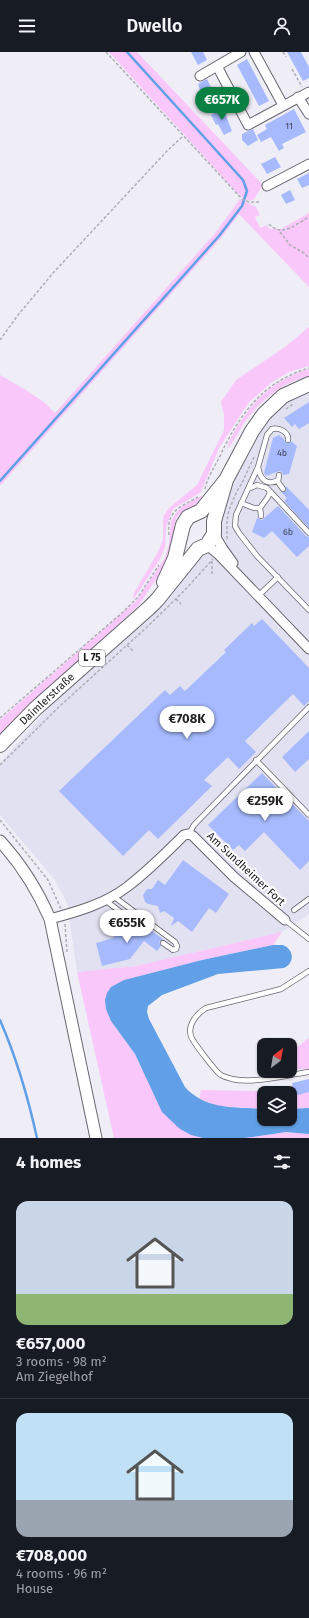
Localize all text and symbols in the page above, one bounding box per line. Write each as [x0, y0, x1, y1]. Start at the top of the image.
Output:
icon: menu [16, 15, 38, 37]
text: Dwello [126, 15, 183, 37]
icon: person [271, 15, 293, 37]
pin: €657K [194, 87, 250, 121]
text: €657K [204, 92, 240, 107]
house number: 11 [285, 121, 293, 131]
house number: 4b [277, 448, 287, 458]
house number: 6b [283, 527, 293, 537]
road number: L 75 [79, 650, 105, 666]
street label: Daimlerstraße [17, 670, 77, 728]
pin: €708K [159, 706, 215, 740]
text: €708K [168, 711, 206, 726]
pin: €259K [237, 788, 293, 822]
text: €259K [247, 793, 283, 808]
street label: Am Sundheimer Fort [204, 830, 288, 908]
pin: €655K [99, 910, 155, 944]
text: €655K [109, 915, 145, 930]
north arrow [257, 1038, 297, 1078]
map controls [257, 1038, 297, 1126]
button: layers [257, 1086, 297, 1126]
icon: filters [271, 1151, 293, 1173]
text: 4 homes [16, 1152, 81, 1173]
icon: home [119, 1227, 191, 1299]
text: €657,000 [16, 1333, 85, 1354]
text: 3 rooms · 98 m² [16, 1354, 107, 1369]
text: Am Ziegelhof [16, 1369, 93, 1384]
icon: home [119, 1439, 191, 1511]
text: €708,000 [16, 1545, 87, 1566]
text: 4 rooms · 96 m² [16, 1566, 107, 1581]
text: House [16, 1581, 53, 1596]

